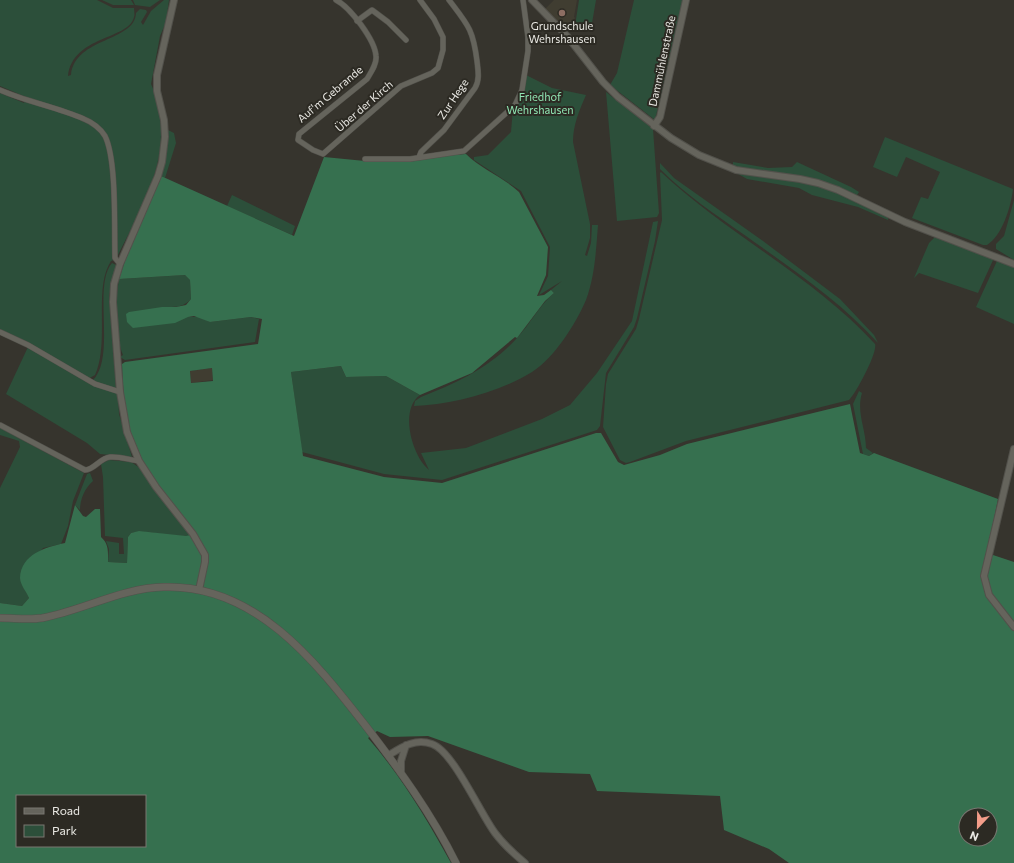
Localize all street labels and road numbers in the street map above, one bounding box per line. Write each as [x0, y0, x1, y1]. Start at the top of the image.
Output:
street label: Dammühlenstraße [646, 14, 678, 107]
street label: Auf'm Gebrande [294, 62, 365, 125]
street label: Über der Kirch [332, 76, 395, 134]
street label: Zur Hege [434, 76, 471, 121]

